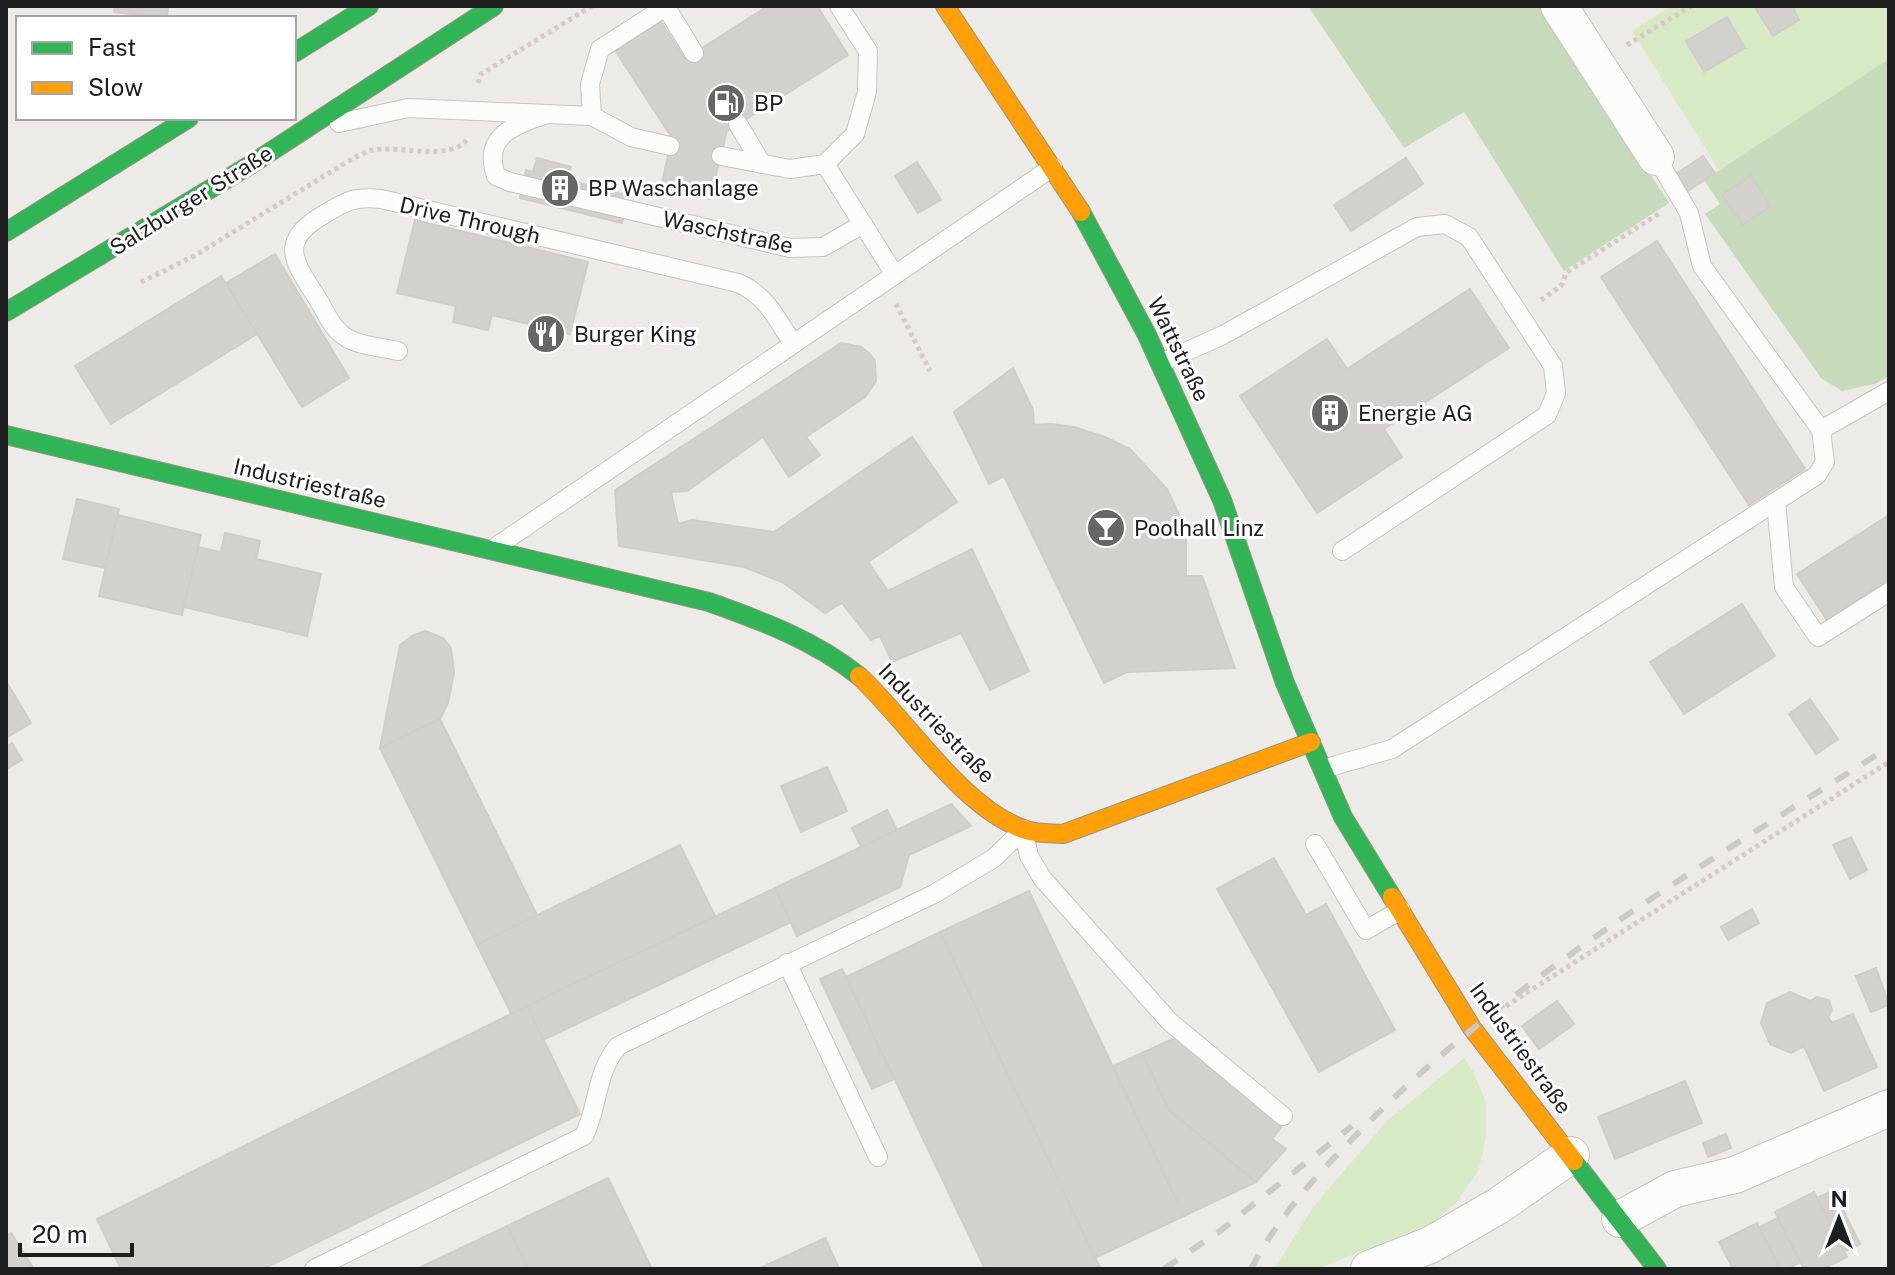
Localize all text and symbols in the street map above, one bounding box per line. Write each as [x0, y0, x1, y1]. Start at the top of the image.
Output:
legend [16, 16, 296, 120]
text: Fast [88, 33, 136, 61]
text: Slow [88, 73, 143, 101]
fuel station icon: BP [705, 82, 747, 124]
place label: BP [754, 90, 783, 116]
street label: Salzburger Straße [105, 139, 277, 261]
building icon: BP Waschanlage [539, 167, 581, 209]
place label: BP Waschanlage [588, 175, 759, 201]
street label: Drive Through [397, 191, 543, 249]
street label: Waschstraße [660, 205, 796, 259]
street label: Wattstraße [1143, 293, 1215, 405]
restaurant icon: Burger King [525, 313, 567, 355]
place label: Burger King [574, 321, 697, 347]
building icon: Energie AG [1309, 392, 1351, 434]
place label: Energie AG [1358, 400, 1473, 426]
street label: Industriestraße [231, 453, 389, 513]
bar icon: Poolhall Linz [1085, 507, 1127, 549]
place label: Poolhall Linz [1134, 515, 1264, 541]
street label: Industriestraße [873, 658, 1001, 788]
street label: Industriestraße [1465, 977, 1577, 1119]
north arrow [1799, 1179, 1879, 1259]
text: N [1830, 1186, 1848, 1212]
scale bar [20, 1207, 132, 1257]
text: 20 m [32, 1220, 88, 1248]

